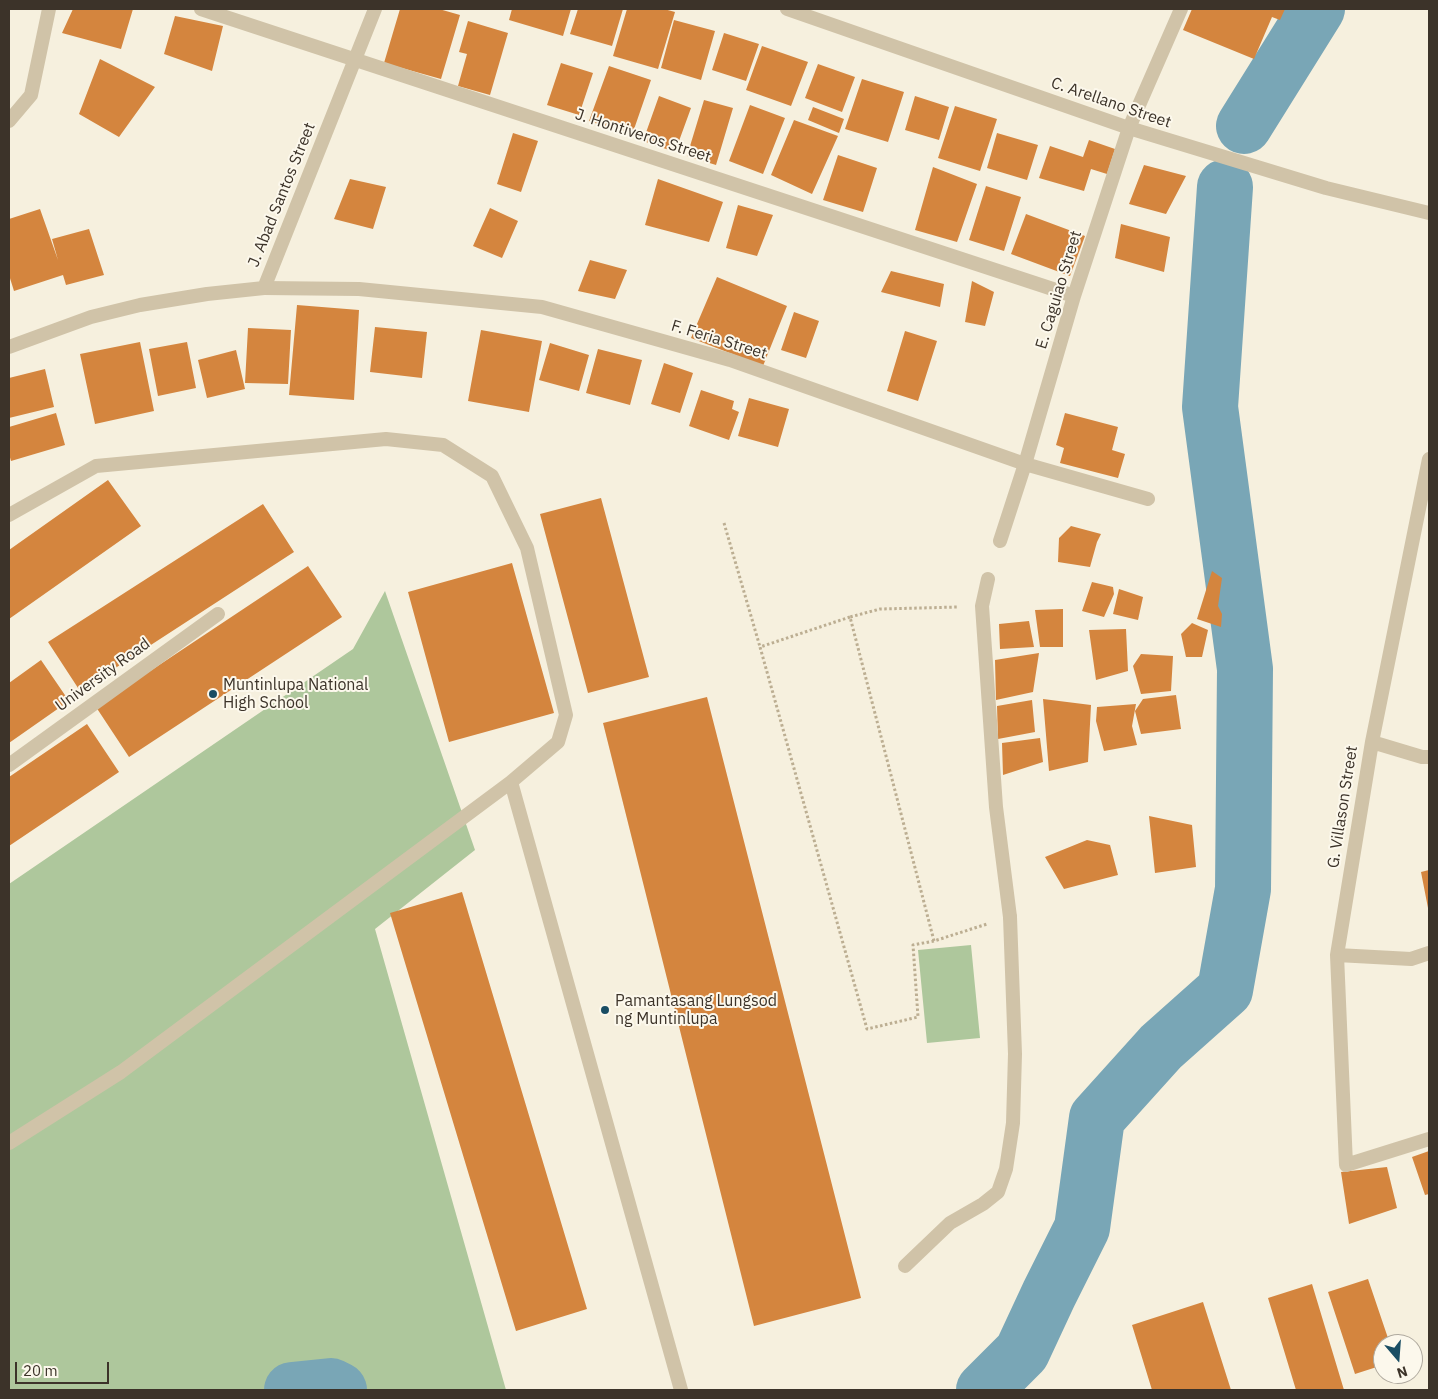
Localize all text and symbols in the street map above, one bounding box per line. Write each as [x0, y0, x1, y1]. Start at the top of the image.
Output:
street label: C. Arellano Street [1048, 73, 1174, 133]
street label: J. Hontiveros Street [573, 105, 713, 167]
street label: J. Abad Santos Street [244, 120, 320, 270]
street label: E. Caguiao Street [1032, 229, 1086, 351]
street label: F. Feria Street [669, 316, 769, 364]
street label: University Road [52, 634, 154, 716]
place label: Muntinlupa National High School [223, 675, 368, 713]
marker: Muntinlupa National High School [207, 688, 219, 700]
street label: G. Villason Street [1324, 744, 1362, 870]
place label: Pamantasang Lungsod ng Muntinlupa [615, 991, 777, 1029]
marker: Pamantasang Lungsod ng Muntinlupa [599, 1004, 611, 1016]
north arrow [1373, 1334, 1423, 1384]
scale bar [18, 1352, 111, 1384]
text: 20 m [23, 1361, 58, 1380]
text: N [1395, 1362, 1410, 1382]

